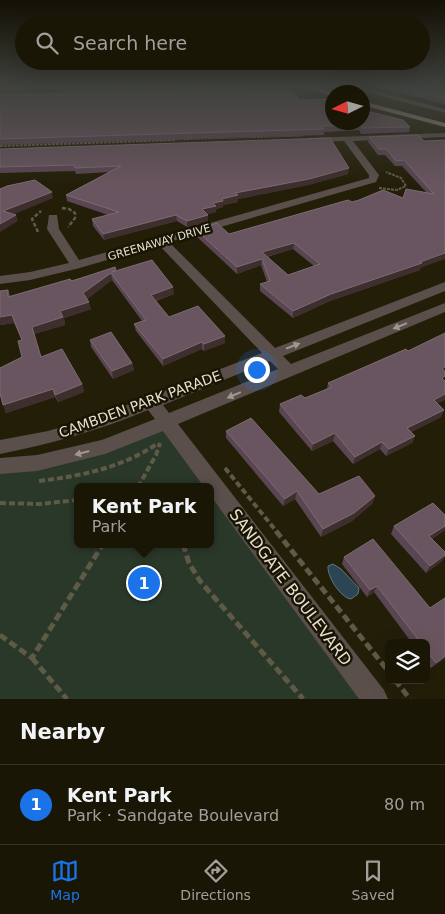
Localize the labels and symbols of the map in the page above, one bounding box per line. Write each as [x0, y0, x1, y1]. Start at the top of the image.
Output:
north arrow [325, 85, 370, 130]
street label: GREENAWAY DRIVE [106, 222, 212, 263]
one-way arrow [393, 322, 407, 330]
one-way arrow [286, 342, 301, 349]
your location [244, 357, 270, 383]
street label: CAMBDEN PARK PARADE [57, 367, 223, 441]
one-way arrow [227, 391, 241, 399]
one-way arrow [75, 450, 90, 458]
street label: SANDGATE BOULEVARD [226, 505, 356, 669]
pin: 1 [128, 564, 160, 602]

